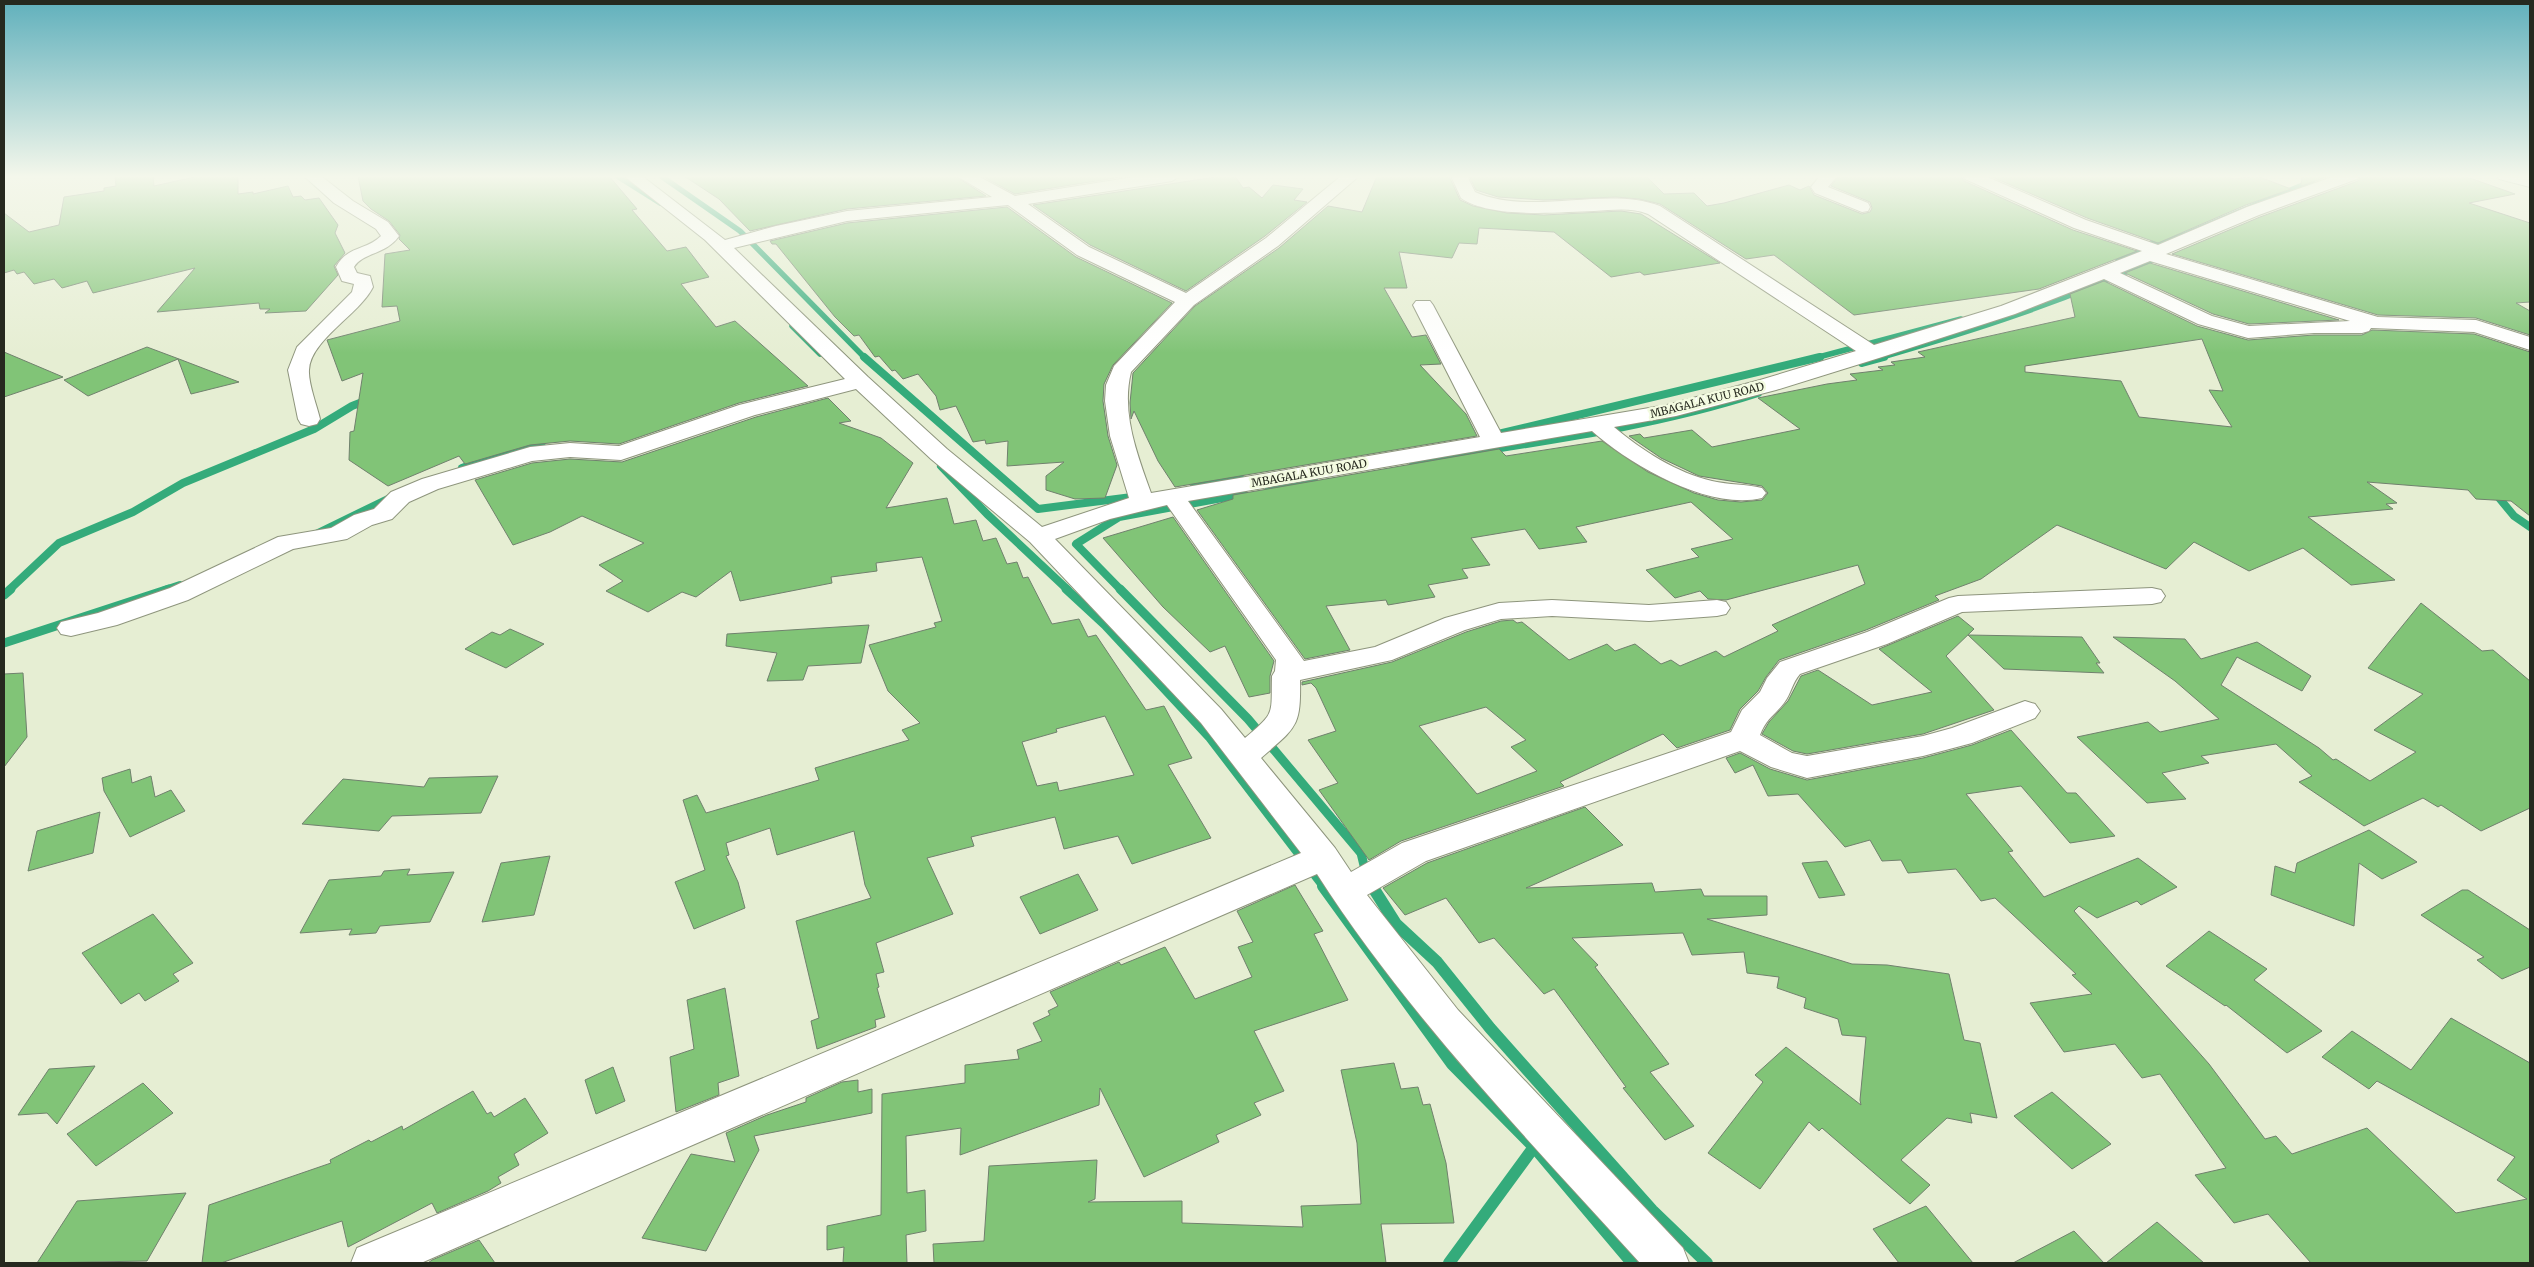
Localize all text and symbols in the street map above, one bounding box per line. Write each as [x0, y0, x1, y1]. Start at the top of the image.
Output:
street label: MBAGALA KUU ROAD [1648, 379, 1766, 421]
street label: MBAGALA KUU ROAD [1250, 456, 1368, 490]

